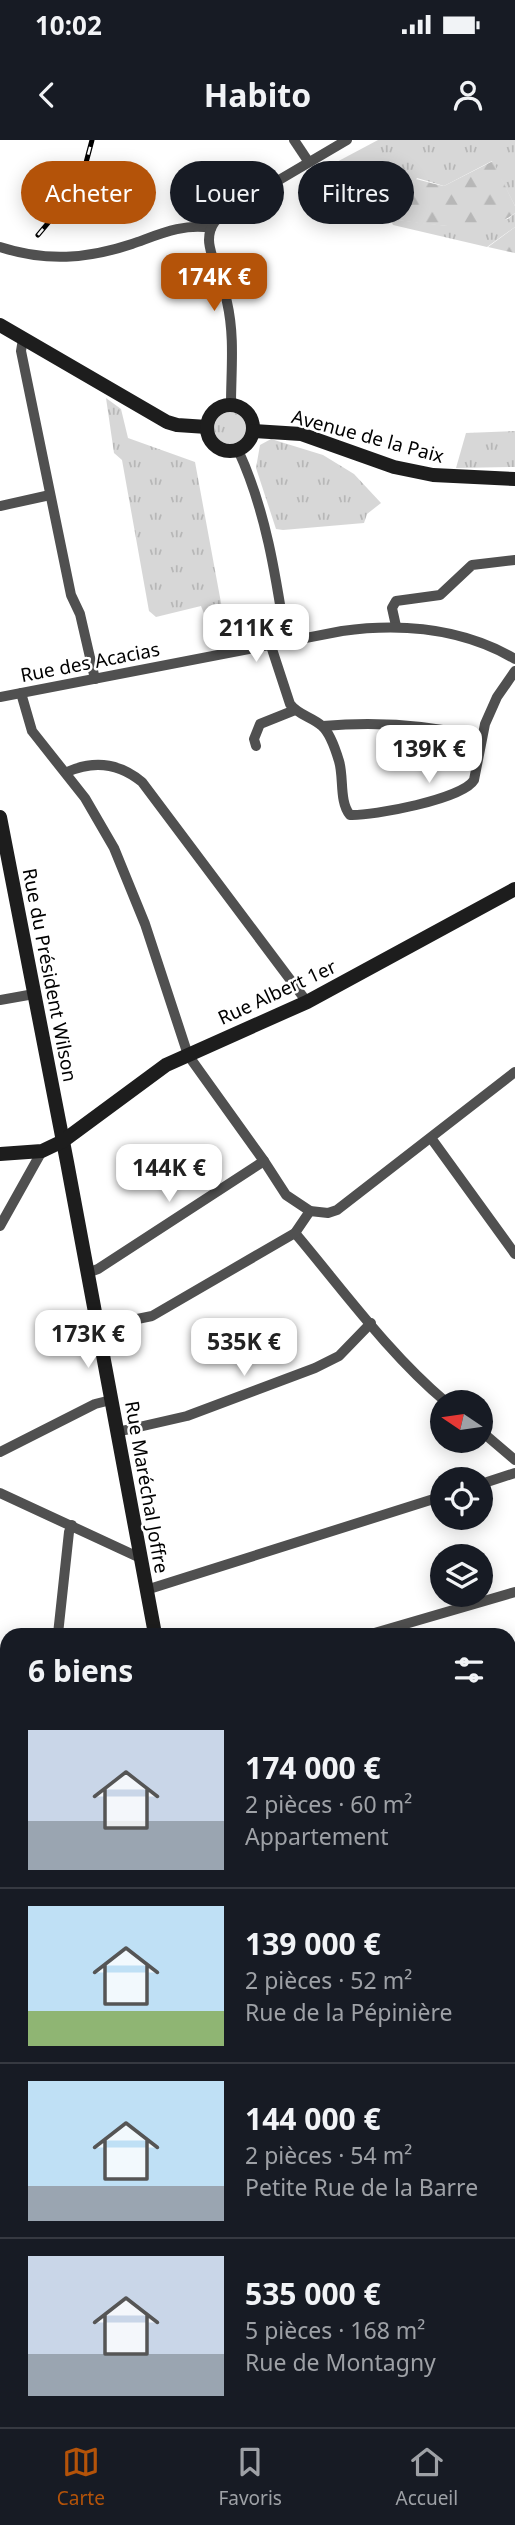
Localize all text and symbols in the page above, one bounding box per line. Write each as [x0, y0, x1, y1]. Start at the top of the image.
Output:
text: 10:02 [35, 7, 102, 43]
text: Habito [204, 73, 311, 116]
icon: back [28, 76, 66, 114]
icon: person [449, 76, 487, 114]
chip: Acheter [21, 161, 156, 224]
chip: Louer [170, 161, 284, 224]
chip: Filtres [298, 161, 414, 224]
pin: 174K € [157, 254, 271, 313]
text: 174K € [177, 260, 251, 292]
street label: Avenue de la Paix [289, 403, 447, 469]
pin: 211K € [199, 604, 313, 664]
text: 211K € [219, 611, 293, 643]
street label: Rue des Acacias [18, 636, 162, 688]
pin: 139K € [372, 726, 486, 785]
text: 139K € [392, 732, 466, 764]
street label: Rue du Président Wilson [17, 866, 83, 1084]
street label: Rue Albert 1er [214, 953, 341, 1031]
pin: 144K € [112, 1144, 226, 1204]
text: 144K € [132, 1151, 206, 1183]
pin: 173K € [31, 1310, 145, 1370]
text: 173K € [51, 1317, 125, 1349]
pin: 535K € [187, 1318, 301, 1378]
text: 535K € [207, 1325, 281, 1357]
north arrow [430, 1390, 494, 1452]
map controls [430, 1390, 493, 1607]
street label: Rue Maréchal Joffre [119, 1399, 175, 1575]
button: locate [430, 1467, 493, 1530]
button: layers [430, 1544, 493, 1607]
text: 6 biens [28, 1650, 133, 1691]
icon: filters [450, 1651, 488, 1689]
text: 174 000 € [245, 1747, 381, 1788]
icon: home [84, 1758, 168, 1842]
text: 2 pièces · 60 m² [245, 1788, 412, 1820]
text: Appartement [245, 1820, 389, 1852]
text: 139 000 € [245, 1923, 381, 1964]
icon: home [84, 1934, 168, 2018]
text: 2 pièces · 52 m² [245, 1964, 412, 1996]
text: Rue de la Pépinière [245, 1996, 452, 2028]
text: 144 000 € [245, 2098, 381, 2139]
icon: home [84, 2109, 168, 2193]
text: 2 pièces · 54 m² [245, 2139, 412, 2171]
text: Petite Rue de la Barre [245, 2171, 478, 2203]
text: 535 000 € [245, 2273, 381, 2314]
icon: home [84, 2284, 168, 2368]
text: 5 pièces · 168 m² [245, 2314, 425, 2346]
text: Rue de Montagny [245, 2346, 436, 2378]
tab: Carte [57, 2443, 105, 2511]
tab: Favoris [218, 2443, 282, 2511]
tab: Accueil [396, 2443, 458, 2511]

